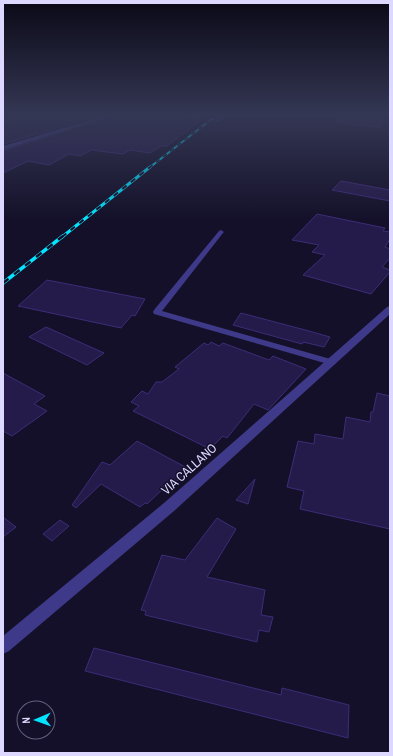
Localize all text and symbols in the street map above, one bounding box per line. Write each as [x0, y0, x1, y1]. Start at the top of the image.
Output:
street label: VIA CALLANO [158, 439, 220, 499]
north arrow [16, 700, 56, 740]
text: N [19, 717, 33, 724]

